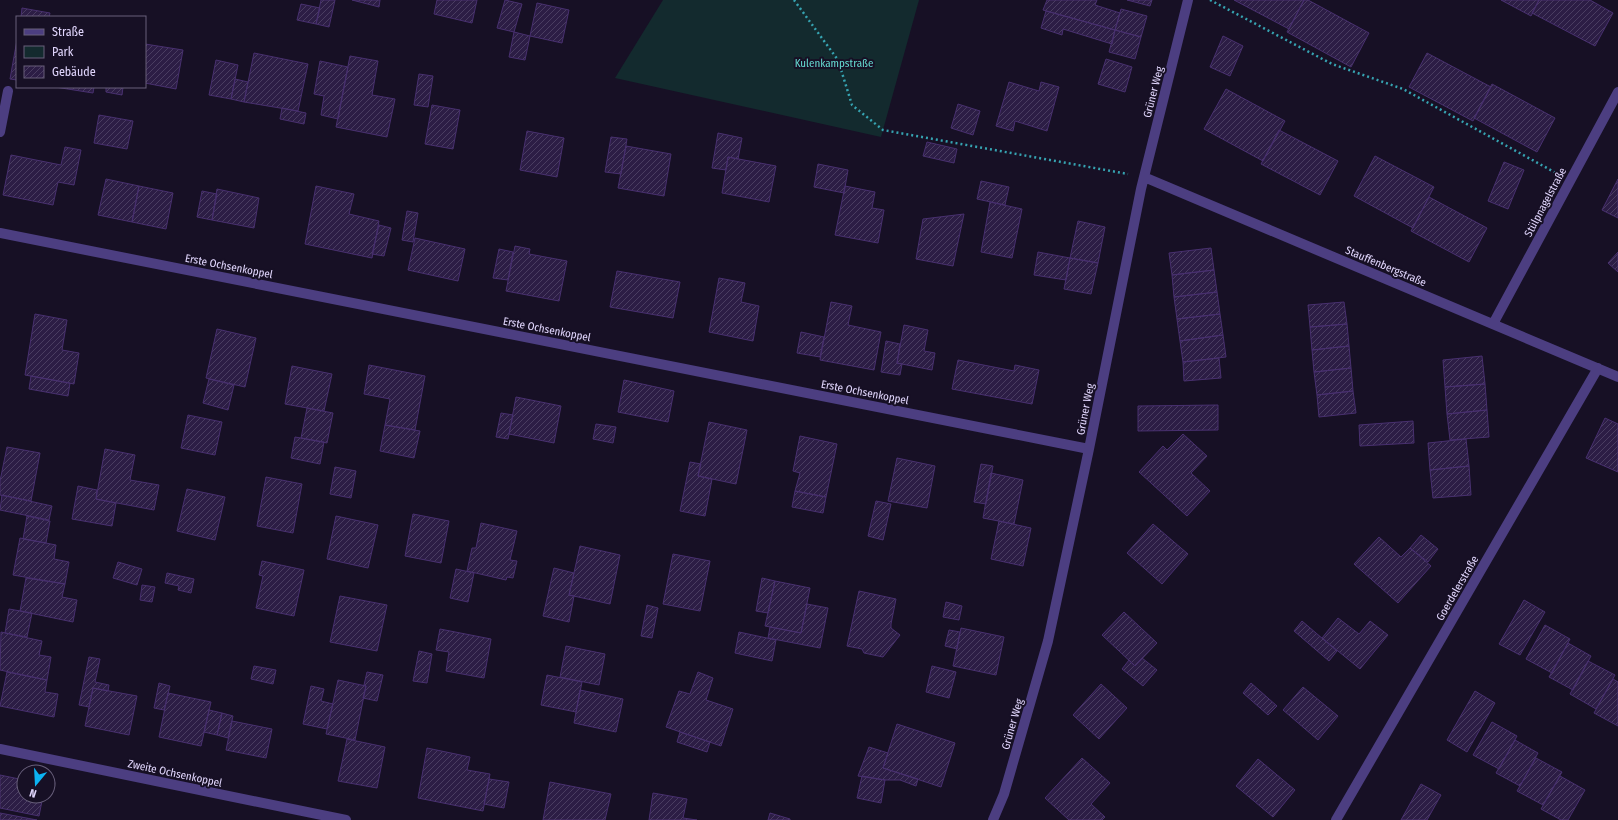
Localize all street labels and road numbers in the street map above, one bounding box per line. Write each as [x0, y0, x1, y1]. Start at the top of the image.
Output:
street label: Grüner Weg [1141, 64, 1166, 119]
street label: Stülpnagelstraße [1522, 165, 1569, 239]
street label: Stauffenbergstraße [1343, 244, 1428, 289]
street label: Erste Ochsenkoppel [184, 252, 274, 281]
street label: Erste Ochsenkoppel [502, 315, 592, 344]
street label: Erste Ochsenkoppel [820, 378, 910, 407]
street label: Grüner Weg [1074, 381, 1097, 436]
street label: Goerdelerstraße [1434, 553, 1481, 623]
street label: Grüner Weg [999, 696, 1026, 751]
street label: Zweite Ochsenkoppel [127, 757, 223, 790]

